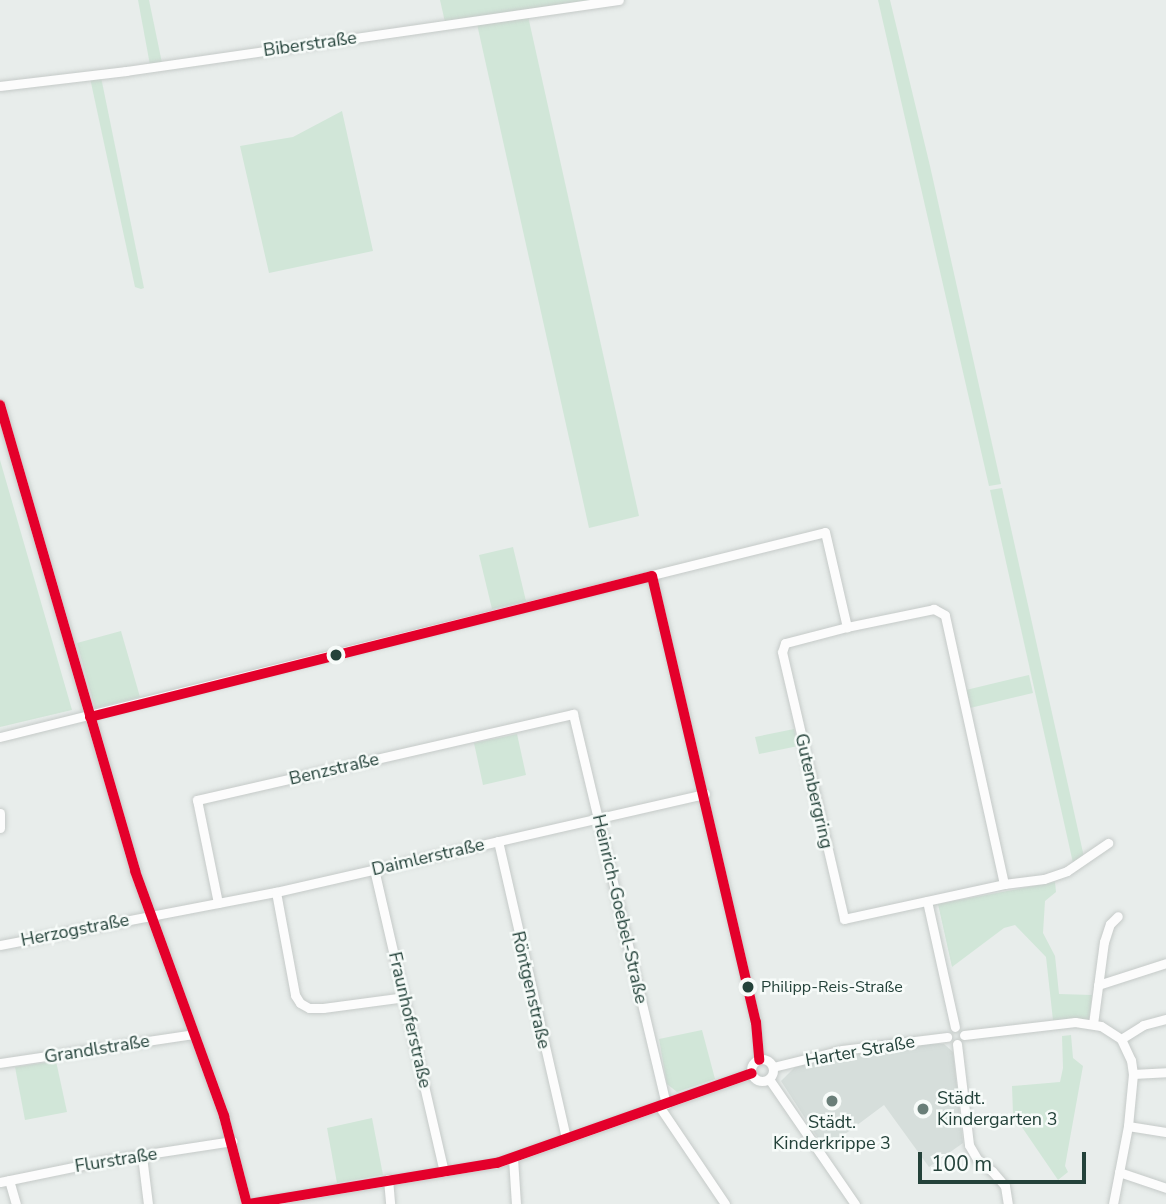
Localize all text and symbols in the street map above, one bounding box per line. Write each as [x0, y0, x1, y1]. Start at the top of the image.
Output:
street label: Biberstraße [262, 27, 358, 61]
unlabelled marker [329, 648, 343, 662]
street label: Gutenbergring [790, 731, 838, 851]
street label: Benzstraße [287, 748, 381, 790]
street label: Heinrich-Goebel-Straße [588, 812, 652, 1006]
street label: Daimlerstraße [370, 834, 486, 880]
street label: Herzogstraße [19, 909, 131, 951]
street label: Röntgenstraße [507, 929, 555, 1051]
street label: Fraunhoferstraße [384, 950, 436, 1090]
place label: Philipp-Reis-Straße [761, 977, 903, 997]
marker: Philipp-Reis-Straße [741, 980, 755, 994]
street label: Grandlstraße [43, 1030, 151, 1068]
street label: Harter Straße [804, 1031, 916, 1071]
place label: Städt. Kindergarten 3 [937, 1088, 1057, 1130]
marker: Städt. Kinderkrippe 3 [824, 1093, 840, 1109]
marker: Städt. Kindergarten 3 [915, 1101, 931, 1117]
place label: Städt. Kinderkrippe 3 [773, 1112, 891, 1154]
scale bar [921, 1138, 1089, 1182]
street label: Flurstraße [73, 1143, 159, 1177]
text: 100 m [931, 1150, 992, 1178]

